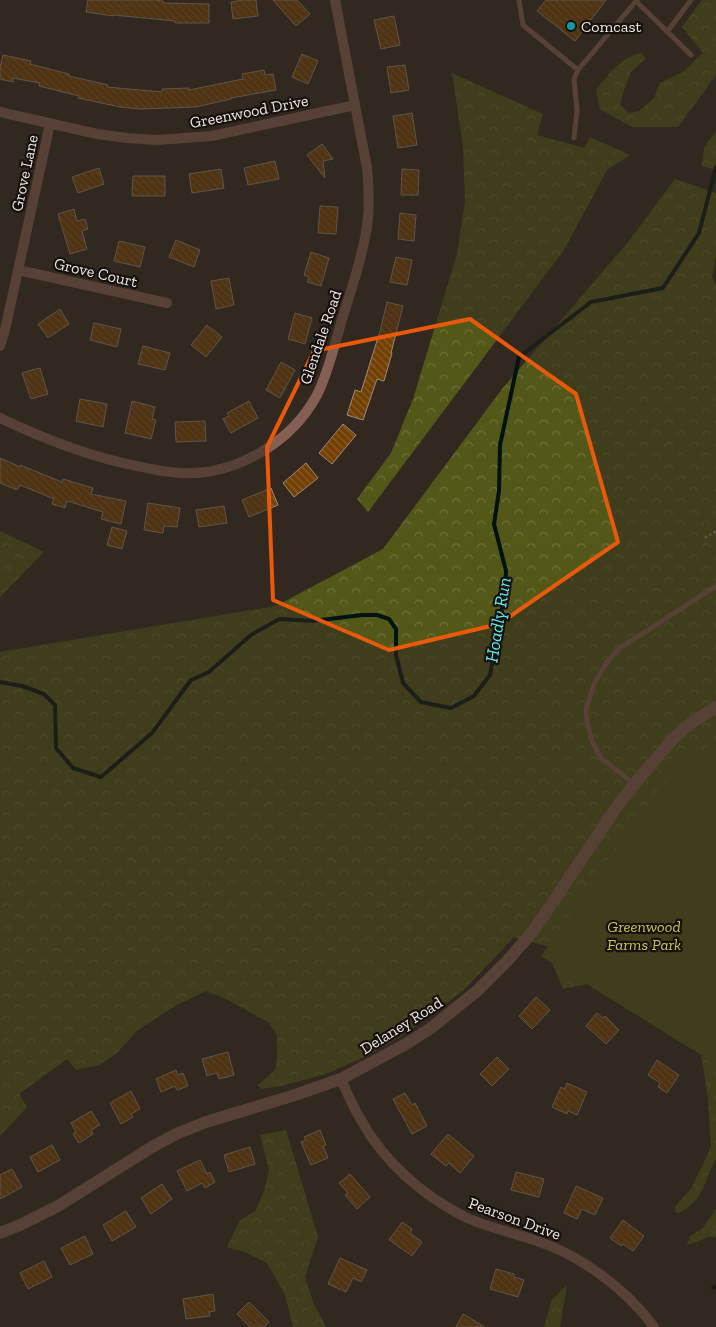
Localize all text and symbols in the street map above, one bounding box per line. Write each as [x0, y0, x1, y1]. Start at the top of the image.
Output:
place label: Comcast [581, 17, 641, 36]
marker: Comcast [565, 20, 577, 32]
street label: Greenwood Drive [188, 91, 310, 132]
street label: Grove Lane [7, 133, 42, 213]
street label: Grove Court [52, 254, 139, 291]
street label: Glendale Road [295, 287, 346, 387]
water label: Hoadly Run [480, 576, 516, 664]
park label: Greenwood Farms Park [607, 917, 681, 954]
street label: Delaney Road [357, 993, 446, 1058]
street label: Pearson Drive [466, 1193, 563, 1244]

